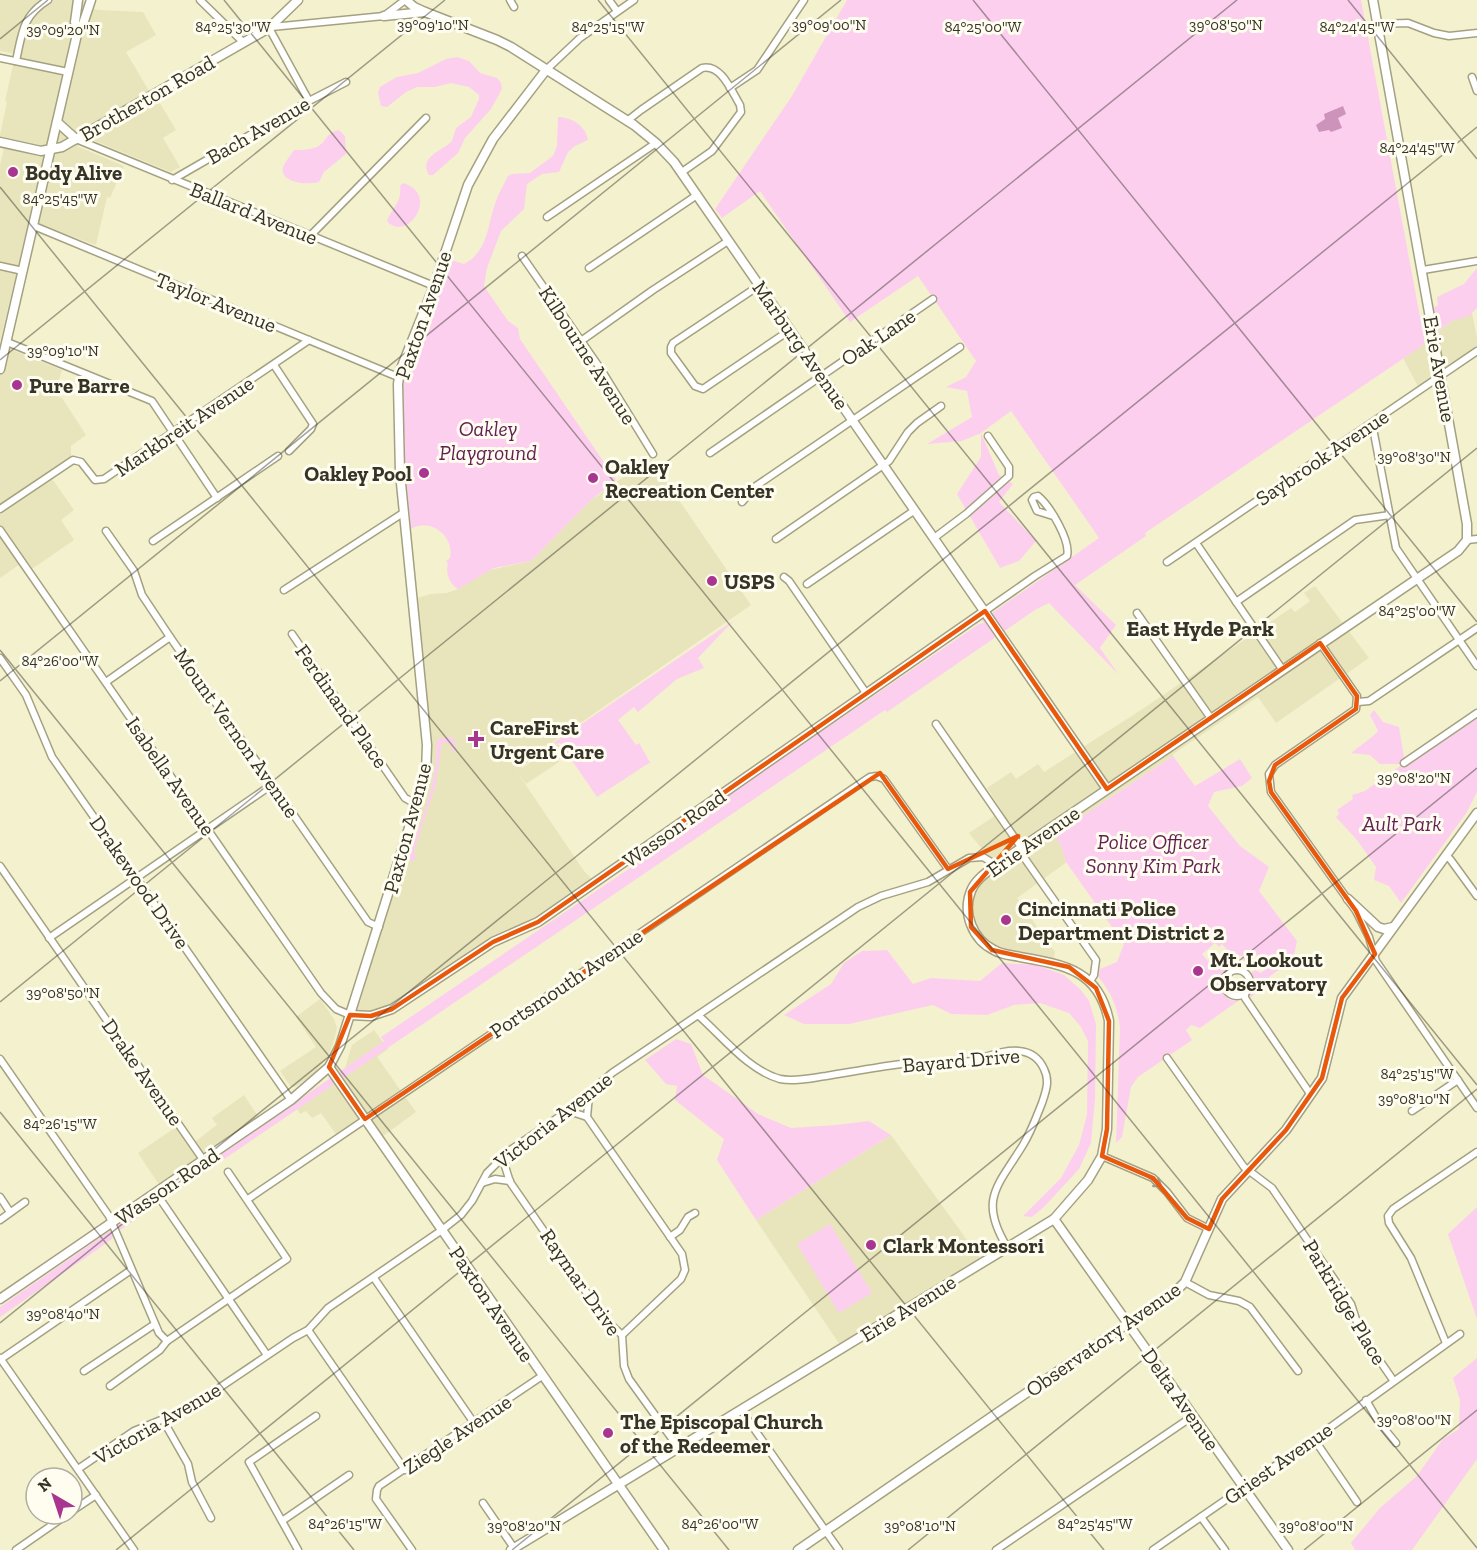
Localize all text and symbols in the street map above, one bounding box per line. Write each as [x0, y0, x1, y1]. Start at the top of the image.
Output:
text: 39°09'10"N [397, 16, 469, 34]
text: 39°09'00"N [792, 16, 866, 34]
text: 39°08'50"N [1189, 16, 1263, 34]
text: 84°25'30"W [195, 18, 271, 36]
text: 84°25'15"W [571, 18, 645, 36]
text: 84°25'00"W [945, 18, 1021, 36]
text: 84°24'45"W [1320, 18, 1394, 36]
text: 39°09'20"N [26, 21, 100, 39]
street label: Brotherton Road [75, 49, 219, 147]
street label: Bach Avenue [202, 90, 314, 170]
text: 84°24'45"W [1380, 139, 1454, 157]
place label: Body Alive [25, 160, 122, 185]
marker: Body Alive [6, 165, 20, 179]
street label: Ballard Avenue [187, 176, 321, 250]
text: 84°25'45"W [23, 190, 97, 208]
street label: Paxton Avenue [389, 247, 457, 382]
street label: Taylor Avenue [152, 266, 280, 338]
street label: Marburg Avenue [747, 276, 855, 414]
street label: Kilbourne Avenue [534, 281, 642, 429]
street label: Oak Lane [836, 303, 920, 371]
street label: Erie Avenue [1418, 314, 1462, 424]
text: 39°09'10"N [27, 342, 99, 360]
street label: Markbreit Avenue [110, 370, 258, 482]
place label: Pure Barre [29, 373, 130, 398]
marker: Pure Barre [10, 378, 24, 392]
street label: Saybrook Avenue [1251, 403, 1393, 511]
park label: Oakley Playground [439, 416, 537, 465]
text: 39°08'30"N [1377, 448, 1451, 466]
place label: Oakley Recreation Center [605, 454, 774, 503]
place label: Oakley Pool [304, 461, 412, 486]
marker: Oakley Pool [417, 466, 431, 480]
marker: Oakley Recreation Center [586, 471, 600, 485]
place label: USPS [724, 569, 775, 594]
marker: USPS [705, 574, 719, 588]
text: 84°25'00"W [1379, 602, 1455, 620]
district label: East Hyde Park [1126, 615, 1274, 642]
street label: Ferdinand Place [290, 639, 394, 773]
street label: Mount Vernon Avenue [169, 644, 305, 823]
text: 84°26'00"W [21, 652, 99, 670]
street label: Isabella Avenue [121, 712, 221, 840]
place label: CareFirst Urgent Care [490, 715, 604, 764]
marker: CareFirst Urgent Care [467, 730, 485, 748]
street label: Paxton Avenue [378, 760, 436, 896]
text: 39°08'20"N [1377, 769, 1451, 787]
street label: Wasson Road [618, 783, 731, 873]
street label: Erie Avenue [982, 800, 1084, 882]
street label: Drakewood Drive [85, 810, 195, 954]
park label: Ault Park [1361, 811, 1442, 836]
park label: Police Officer Sonny Kim Park [1085, 829, 1221, 878]
place label: Cincinnati Police Department District 2 [1018, 896, 1224, 945]
marker: Cincinnati Police Department District 2 [999, 913, 1013, 927]
street label: Portsmouth Avenue [485, 923, 647, 1043]
place label: Mt. Lookout Observatory [1210, 947, 1327, 996]
marker: Mt. Lookout Observatory [1191, 964, 1205, 978]
text: 39°08'50"N [26, 984, 100, 1002]
street label: Drake Avenue [97, 1014, 189, 1130]
street label: Bayard Drive [901, 1042, 1021, 1078]
text: 84°25'15"W [1380, 1065, 1454, 1083]
street label: Victoria Avenue [488, 1066, 617, 1174]
text: 39°08'10"N [1378, 1090, 1450, 1108]
text: 84°26'15"W [23, 1115, 97, 1133]
street label: Wasson Road [110, 1142, 224, 1230]
one-way arrow [1146, 1175, 1162, 1187]
street label: Raymar Drive [535, 1224, 627, 1340]
place label: Clark Montessori [883, 1233, 1044, 1258]
street label: Parkridge Place [1298, 1235, 1392, 1369]
marker: Clark Montessori [864, 1238, 878, 1252]
street label: Paxton Avenue [444, 1241, 540, 1367]
street label: Erie Avenue [856, 1269, 960, 1347]
street label: Observatory Avenue [1021, 1276, 1185, 1402]
text: 39°08'40"N [26, 1305, 100, 1323]
street label: Delta Avenue [1137, 1343, 1225, 1455]
street label: Victoria Avenue [88, 1376, 225, 1470]
street label: Ziegle Avenue [398, 1388, 516, 1479]
place label: The Episcopal Church of the Redeemer [620, 1409, 823, 1458]
text: 39°08'00"N [1377, 1411, 1451, 1429]
street label: Griest Avenue [1219, 1416, 1337, 1510]
marker: The Episcopal Church of the Redeemer [601, 1426, 615, 1440]
north arrow [24, 1466, 84, 1526]
text: N [34, 1474, 56, 1496]
text: 84°26'15"W [308, 1515, 382, 1533]
text: 84°26'00"W [681, 1515, 759, 1533]
text: 84°25'45"W [1058, 1515, 1132, 1533]
text: 39°08'20"N [487, 1517, 561, 1535]
text: 39°08'10"N [884, 1517, 956, 1535]
text: 39°08'00"N [1279, 1517, 1353, 1535]

